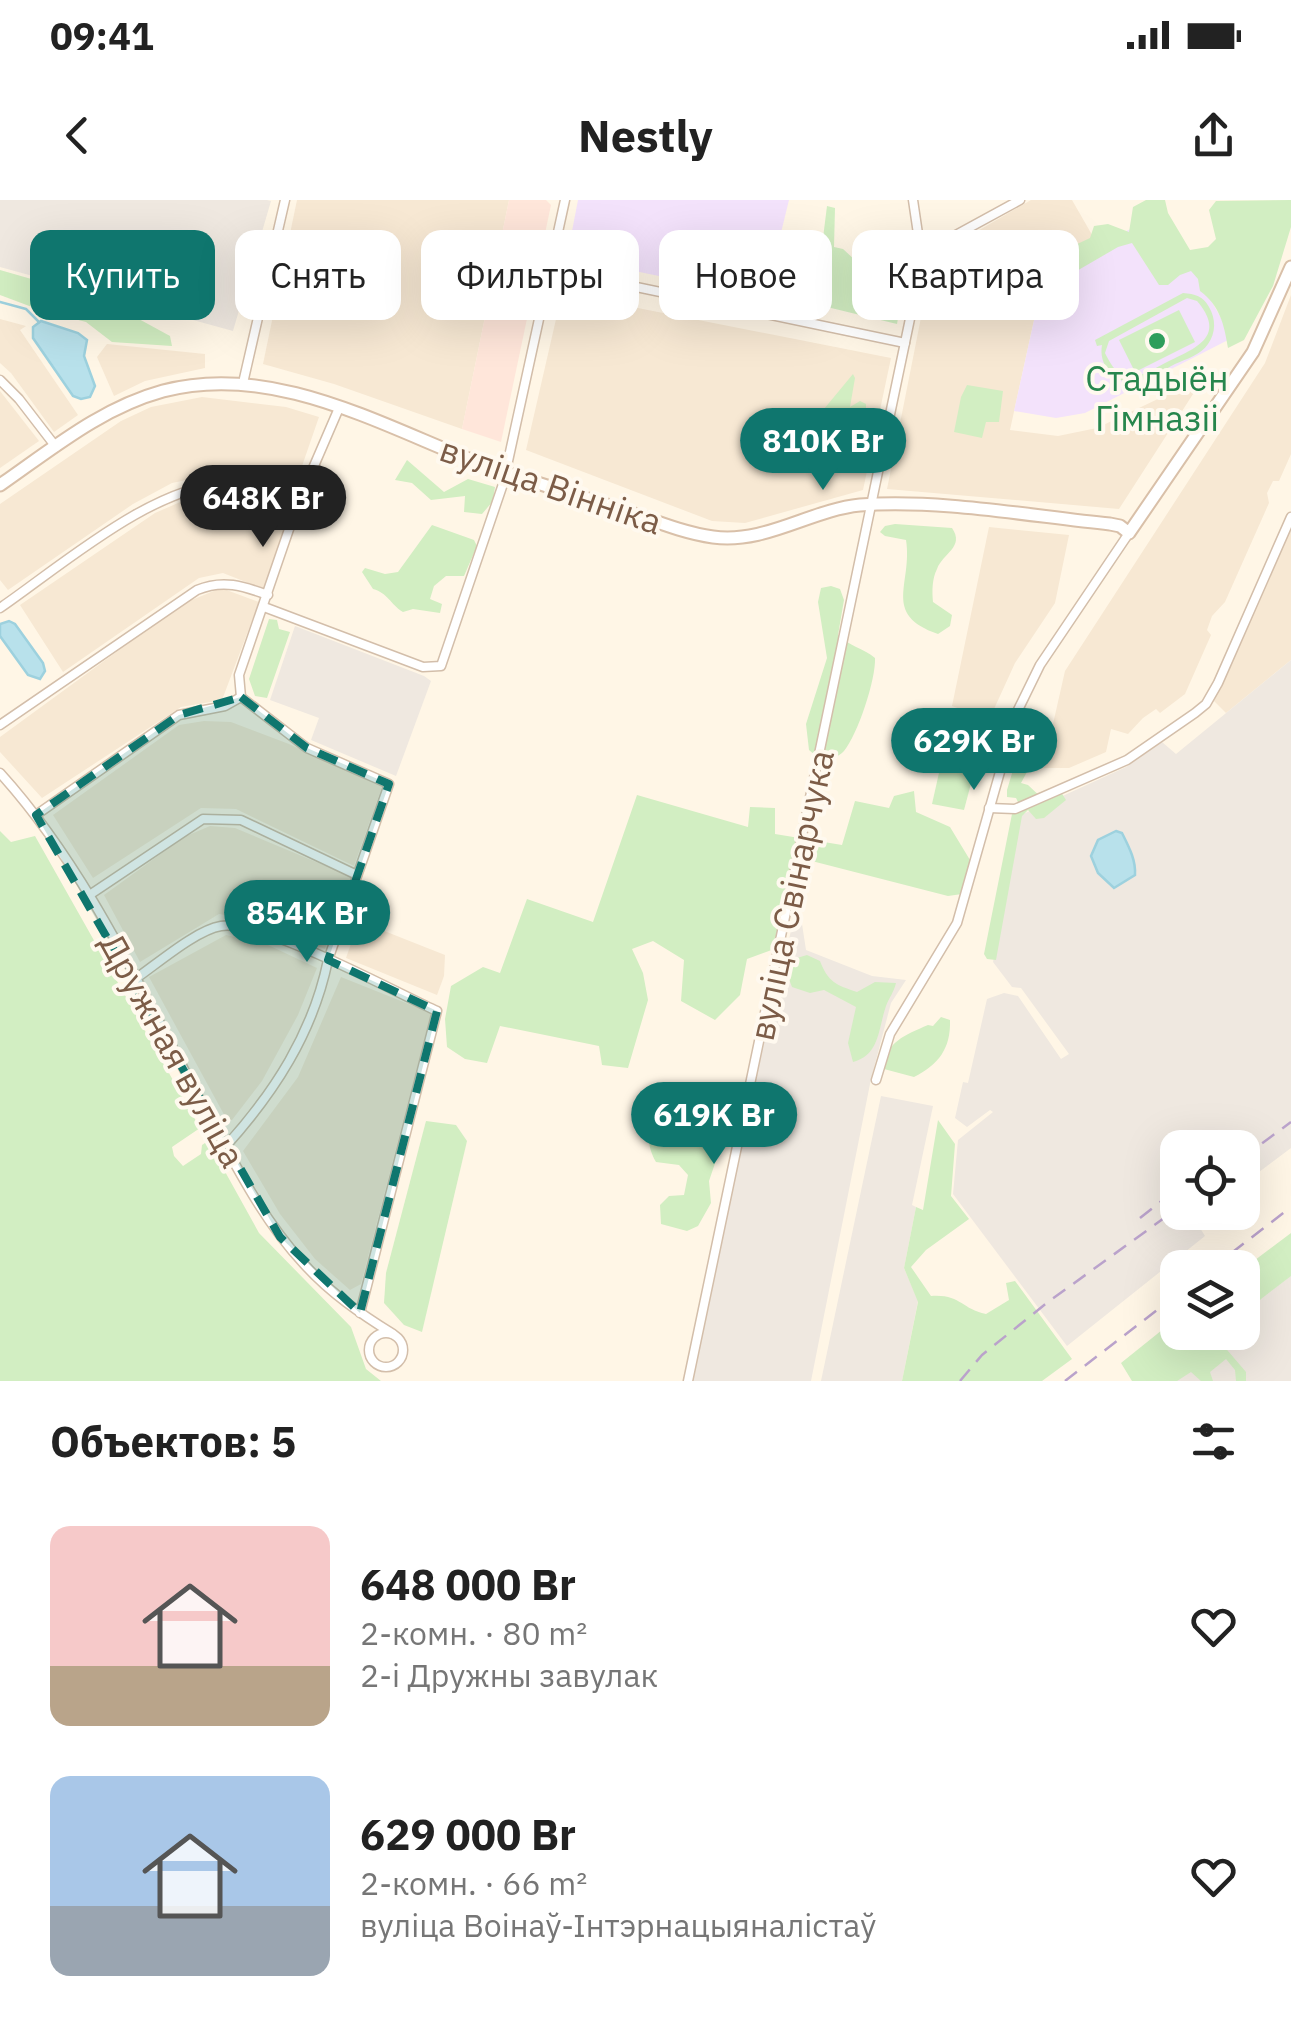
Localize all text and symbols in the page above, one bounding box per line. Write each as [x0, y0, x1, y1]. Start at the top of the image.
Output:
text: 09:41 [50, 11, 154, 60]
text: Nestly [578, 106, 713, 164]
icon: back [50, 108, 105, 163]
icon: share [1186, 108, 1241, 163]
chip: Купить [30, 230, 215, 320]
chip: Снять [235, 230, 401, 320]
chip: Фильтры [421, 230, 639, 320]
chip: Новое [659, 230, 832, 320]
chip: Квартира [852, 230, 1079, 320]
marker: Стадыён Гімназіі [1146, 330, 1168, 352]
place label: Стадыён Гімназіі [1085, 355, 1229, 441]
pin: 810K Br [731, 408, 915, 493]
text: 810K Br [762, 419, 884, 461]
street label: вуліца Вінніка [434, 426, 668, 544]
pin: 648K Br [171, 465, 355, 550]
text: 648K Br [202, 476, 324, 518]
pin: 629K Br [882, 708, 1066, 793]
text: 629K Br [913, 719, 1035, 761]
street label: вуліца Свінарчука [738, 745, 844, 1045]
pin: 854K Br [215, 880, 399, 965]
text: 854K Br [246, 891, 368, 933]
street label: Дружная вуліца [90, 925, 256, 1175]
pin: 619K Br [622, 1082, 806, 1167]
text: 619K Br [653, 1093, 775, 1135]
map controls [1160, 1130, 1260, 1350]
button: locate [1160, 1130, 1260, 1230]
button: layers [1160, 1250, 1260, 1350]
text: Объектов: 5 [50, 1414, 296, 1469]
icon: filters [1186, 1414, 1241, 1469]
text: 648 000 Br [360, 1557, 576, 1612]
icon: home [130, 1566, 250, 1686]
icon: heart [1186, 1599, 1241, 1654]
text: 2-комн. · 80 m² [360, 1612, 587, 1654]
text: 2-і Дружны завулак [360, 1654, 658, 1696]
text: 629 000 Br [360, 1807, 576, 1862]
icon: home [130, 1816, 250, 1936]
icon: heart [1186, 1849, 1241, 1904]
text: 2-комн. · 66 m² [360, 1862, 587, 1904]
text: вуліца Воінаў-Інтэрнацыяналістаў [360, 1904, 876, 1946]

